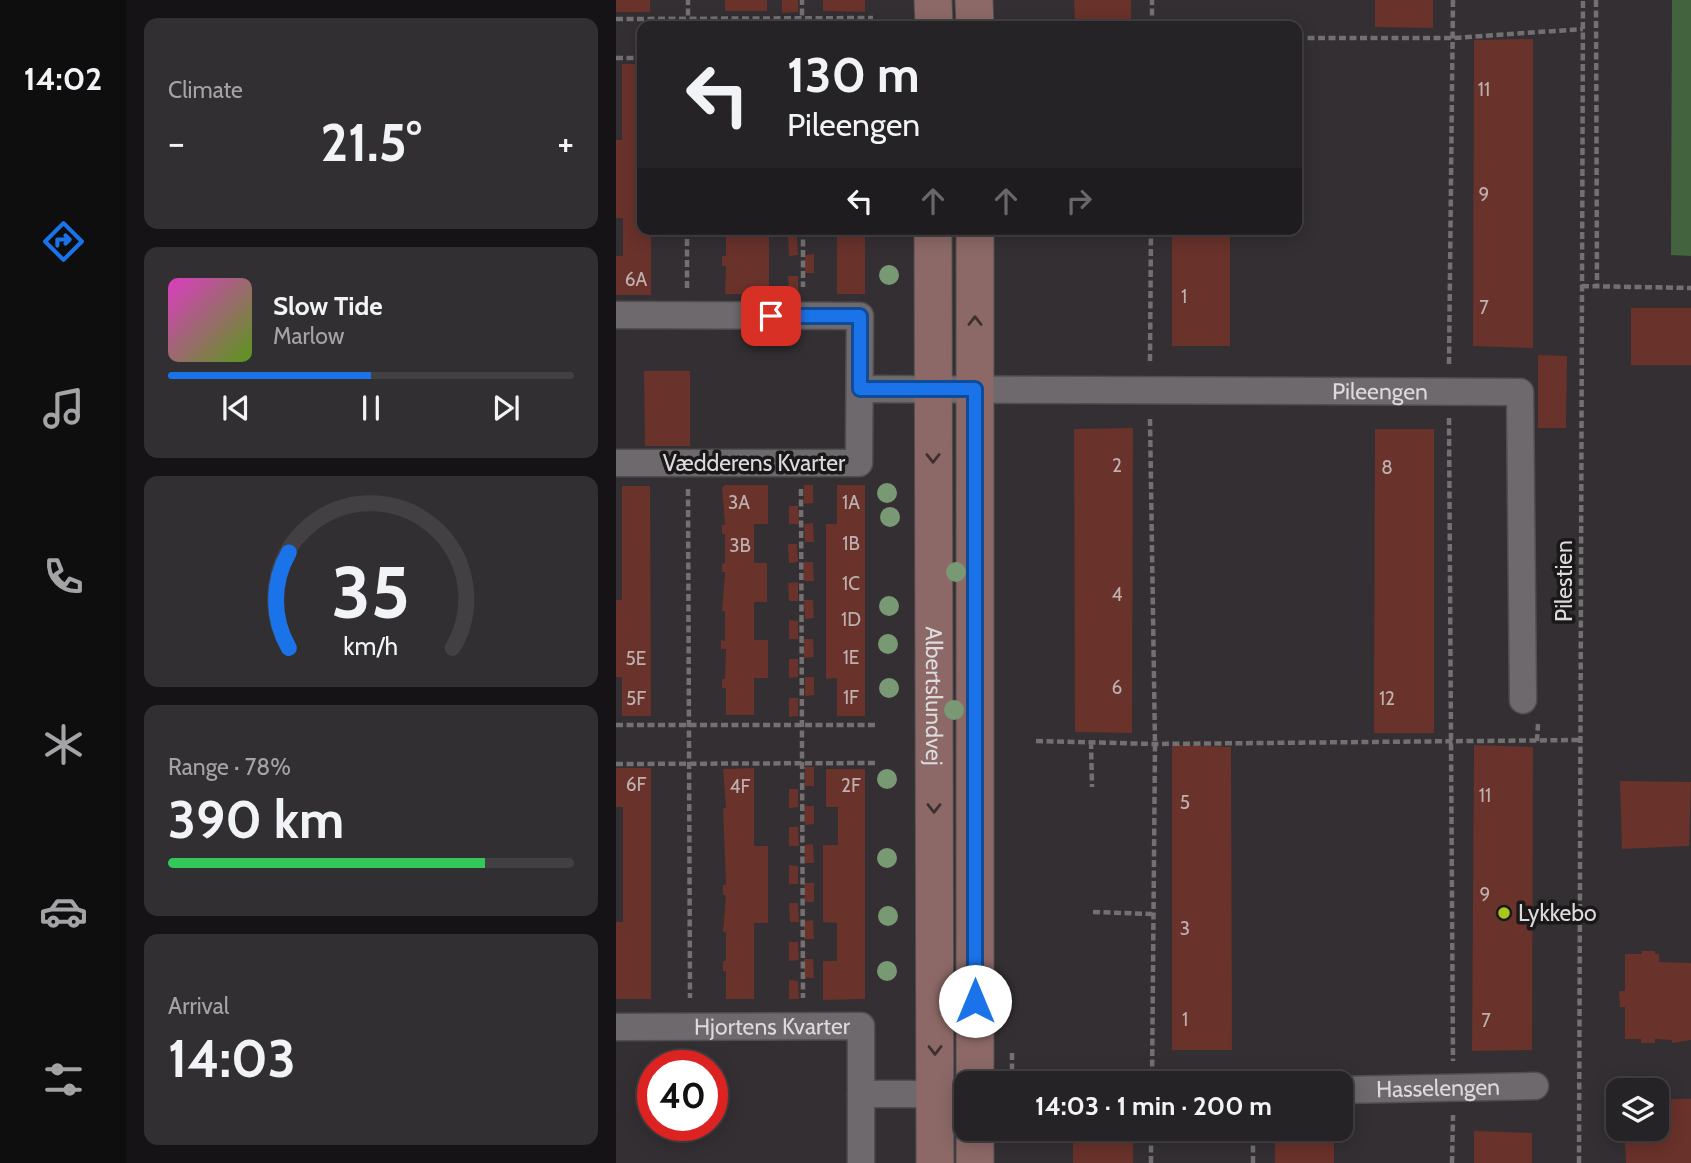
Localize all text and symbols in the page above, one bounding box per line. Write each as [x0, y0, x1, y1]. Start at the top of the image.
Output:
text: 130 m [787, 45, 920, 104]
icon: left [672, 49, 763, 140]
text: 14:02 [24, 59, 102, 98]
text: Climate [168, 76, 243, 104]
house number: 11 [1478, 78, 1490, 101]
text: Pileengen [787, 105, 920, 144]
text: 21.5° [320, 111, 422, 174]
text: − [168, 119, 185, 166]
text: + [557, 119, 574, 166]
icon: left [841, 182, 879, 220]
icon: ahead [914, 182, 952, 220]
icon: ahead [987, 182, 1025, 220]
icon: right [1060, 182, 1098, 220]
house number: 9 [1479, 183, 1489, 206]
icon: directions [39, 217, 88, 266]
house number: 6A [625, 268, 648, 291]
house number: 1 [1181, 285, 1187, 308]
pin [741, 286, 801, 346]
text: Slow Tide [273, 290, 383, 322]
house number: 7 [1479, 296, 1489, 319]
icon: arrive [752, 297, 790, 335]
one-way arrow [967, 315, 983, 326]
text: Marlow [273, 322, 344, 350]
street label: Pileengen [1332, 377, 1428, 406]
icon: music [39, 384, 88, 433]
icon: previous [217, 389, 255, 427]
icon: pause [352, 389, 390, 427]
icon: next [487, 389, 525, 427]
street label: Vædderens Kvarter [663, 449, 846, 477]
one-way arrow [925, 453, 941, 463]
house number: 2 [1112, 454, 1122, 477]
house number: 8 [1381, 456, 1393, 479]
house number: 3A [728, 491, 750, 514]
house number: 1A [842, 491, 860, 514]
house number: 1B [842, 532, 860, 555]
house number: 3B [729, 534, 751, 557]
street label: Pilestien [1550, 540, 1578, 622]
text: 35 [332, 548, 410, 636]
icon: phone [39, 552, 88, 601]
house number: 1C [842, 572, 860, 595]
house number: 4 [1112, 583, 1123, 606]
house number: 1D [841, 608, 861, 631]
street label: Albertslundvej [920, 626, 948, 766]
text: km/h [344, 630, 398, 660]
house number: 1E [843, 646, 859, 669]
house number: 5E [626, 647, 646, 670]
house number: 6 [1112, 676, 1122, 699]
house number: 1F [843, 686, 859, 709]
house number: 5F [626, 687, 646, 710]
house number: 12 [1379, 687, 1395, 710]
icon: climate [39, 720, 88, 769]
text: Range · 78% [168, 753, 291, 781]
house number: 6F [626, 773, 646, 796]
house number: 2F [841, 774, 861, 797]
house number: 4F [730, 775, 751, 798]
house number: 11 [1479, 784, 1491, 807]
text: 390 km [168, 788, 344, 851]
house number: 5 [1180, 791, 1190, 814]
one-way arrow [927, 802, 942, 813]
house number: 9 [1480, 883, 1490, 906]
icon: car [39, 887, 88, 936]
place label: Lykkebo [1518, 899, 1597, 927]
marker: Lykkebo [1496, 905, 1512, 921]
house number: 3 [1180, 917, 1190, 940]
position arrow [938, 964, 1012, 1038]
text: Arrival [168, 992, 229, 1020]
house number: 1 [1182, 1008, 1188, 1031]
house number: 7 [1481, 1009, 1491, 1032]
street label: Hjortens Kvarter [694, 1012, 851, 1041]
text: 14:03 [168, 1027, 296, 1090]
one-way arrow [927, 1045, 943, 1055]
speed limit sign: 40 [637, 1050, 728, 1141]
icon: filters [39, 1055, 88, 1104]
street label: Hasselengen [1376, 1073, 1500, 1103]
map controls [1606, 1078, 1669, 1141]
button: layers [1606, 1078, 1669, 1141]
text: 14:03 · 1 min · 200 m [1035, 1090, 1272, 1122]

